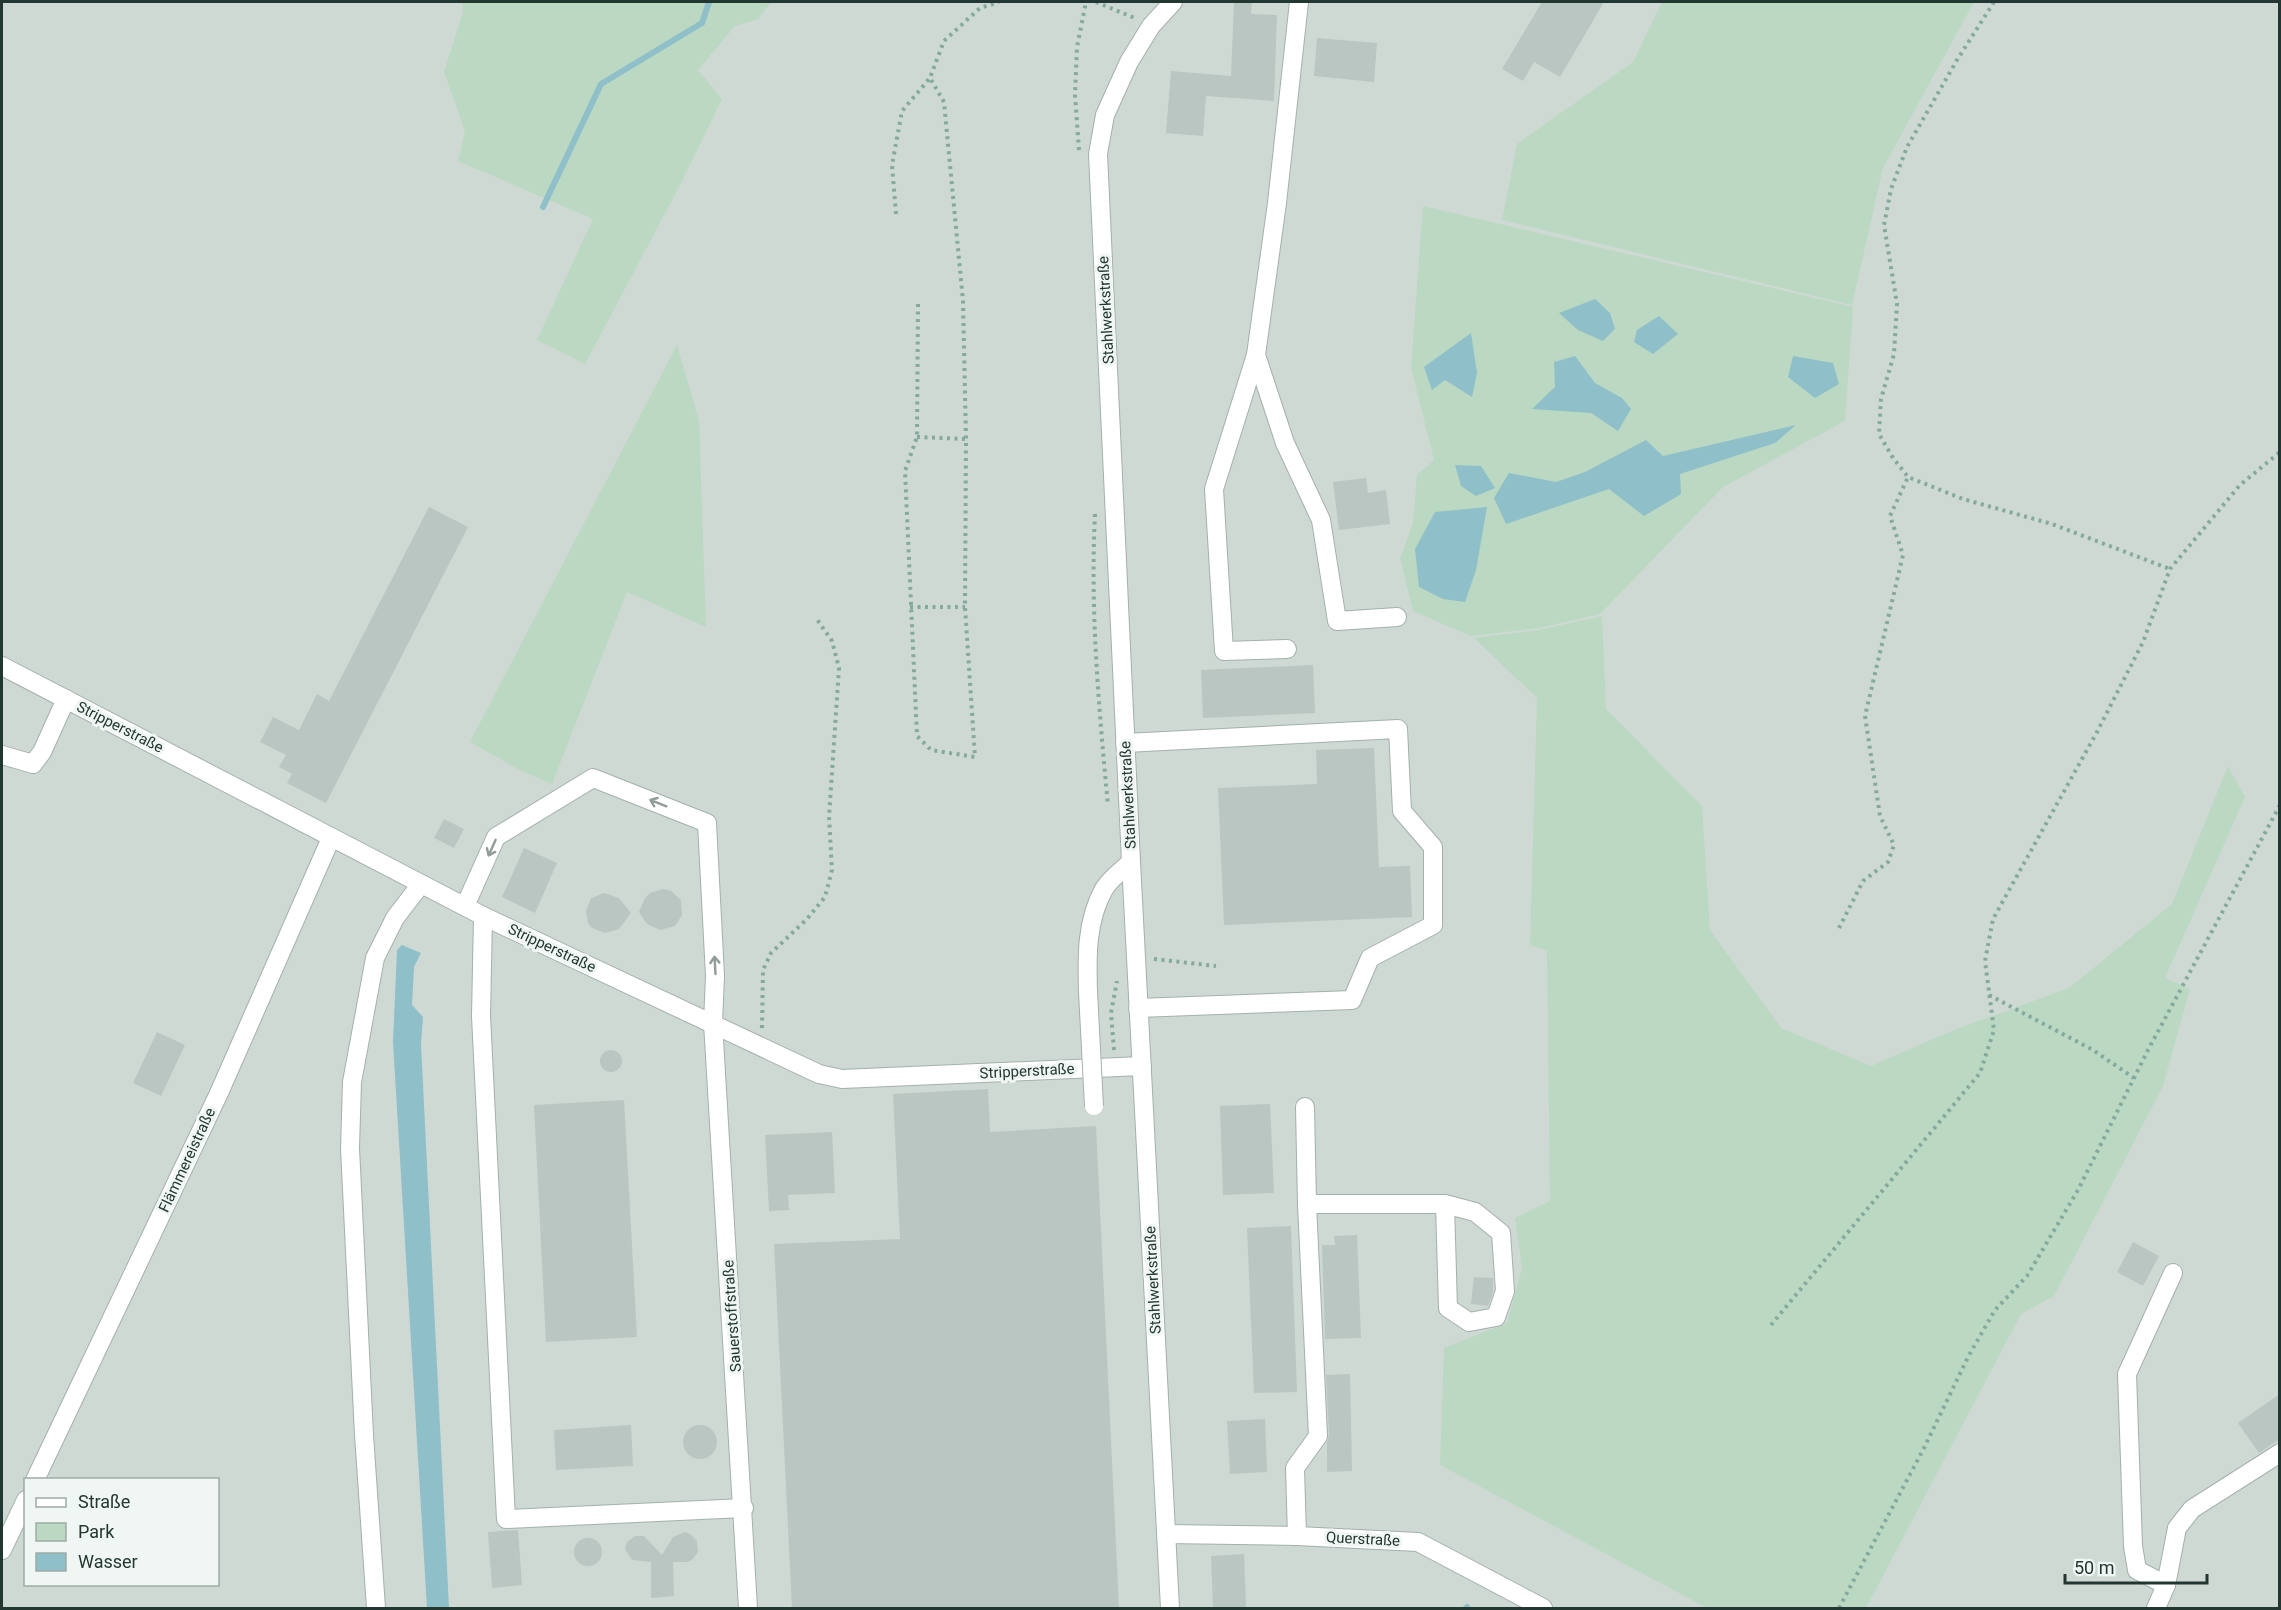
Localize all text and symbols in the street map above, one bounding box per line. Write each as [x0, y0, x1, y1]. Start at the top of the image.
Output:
street label: Stahlwerkstraße [1094, 255, 1118, 365]
street label: Stripperstraße [74, 697, 166, 757]
street label: Stahlwerkstraße [1116, 740, 1140, 850]
one-way arrow [649, 797, 668, 808]
one-way arrow [485, 838, 497, 856]
street label: Stripperstraße [505, 920, 599, 976]
one-way arrow [709, 956, 720, 975]
street label: Stripperstraße [979, 1060, 1075, 1082]
street label: Flämmereistraße [155, 1105, 219, 1215]
street label: Stahlwerkstraße [1141, 1225, 1165, 1335]
street label: Sauerstoffstraße [719, 1259, 745, 1373]
legend [24, 1478, 219, 1586]
text: Straße [78, 1491, 130, 1512]
text: Park [78, 1521, 115, 1542]
street label: Querstraße [1326, 1528, 1401, 1550]
scale bar [2065, 1547, 2208, 1585]
text: Wasser [78, 1551, 138, 1572]
text: 50 m [2074, 1557, 2114, 1578]

